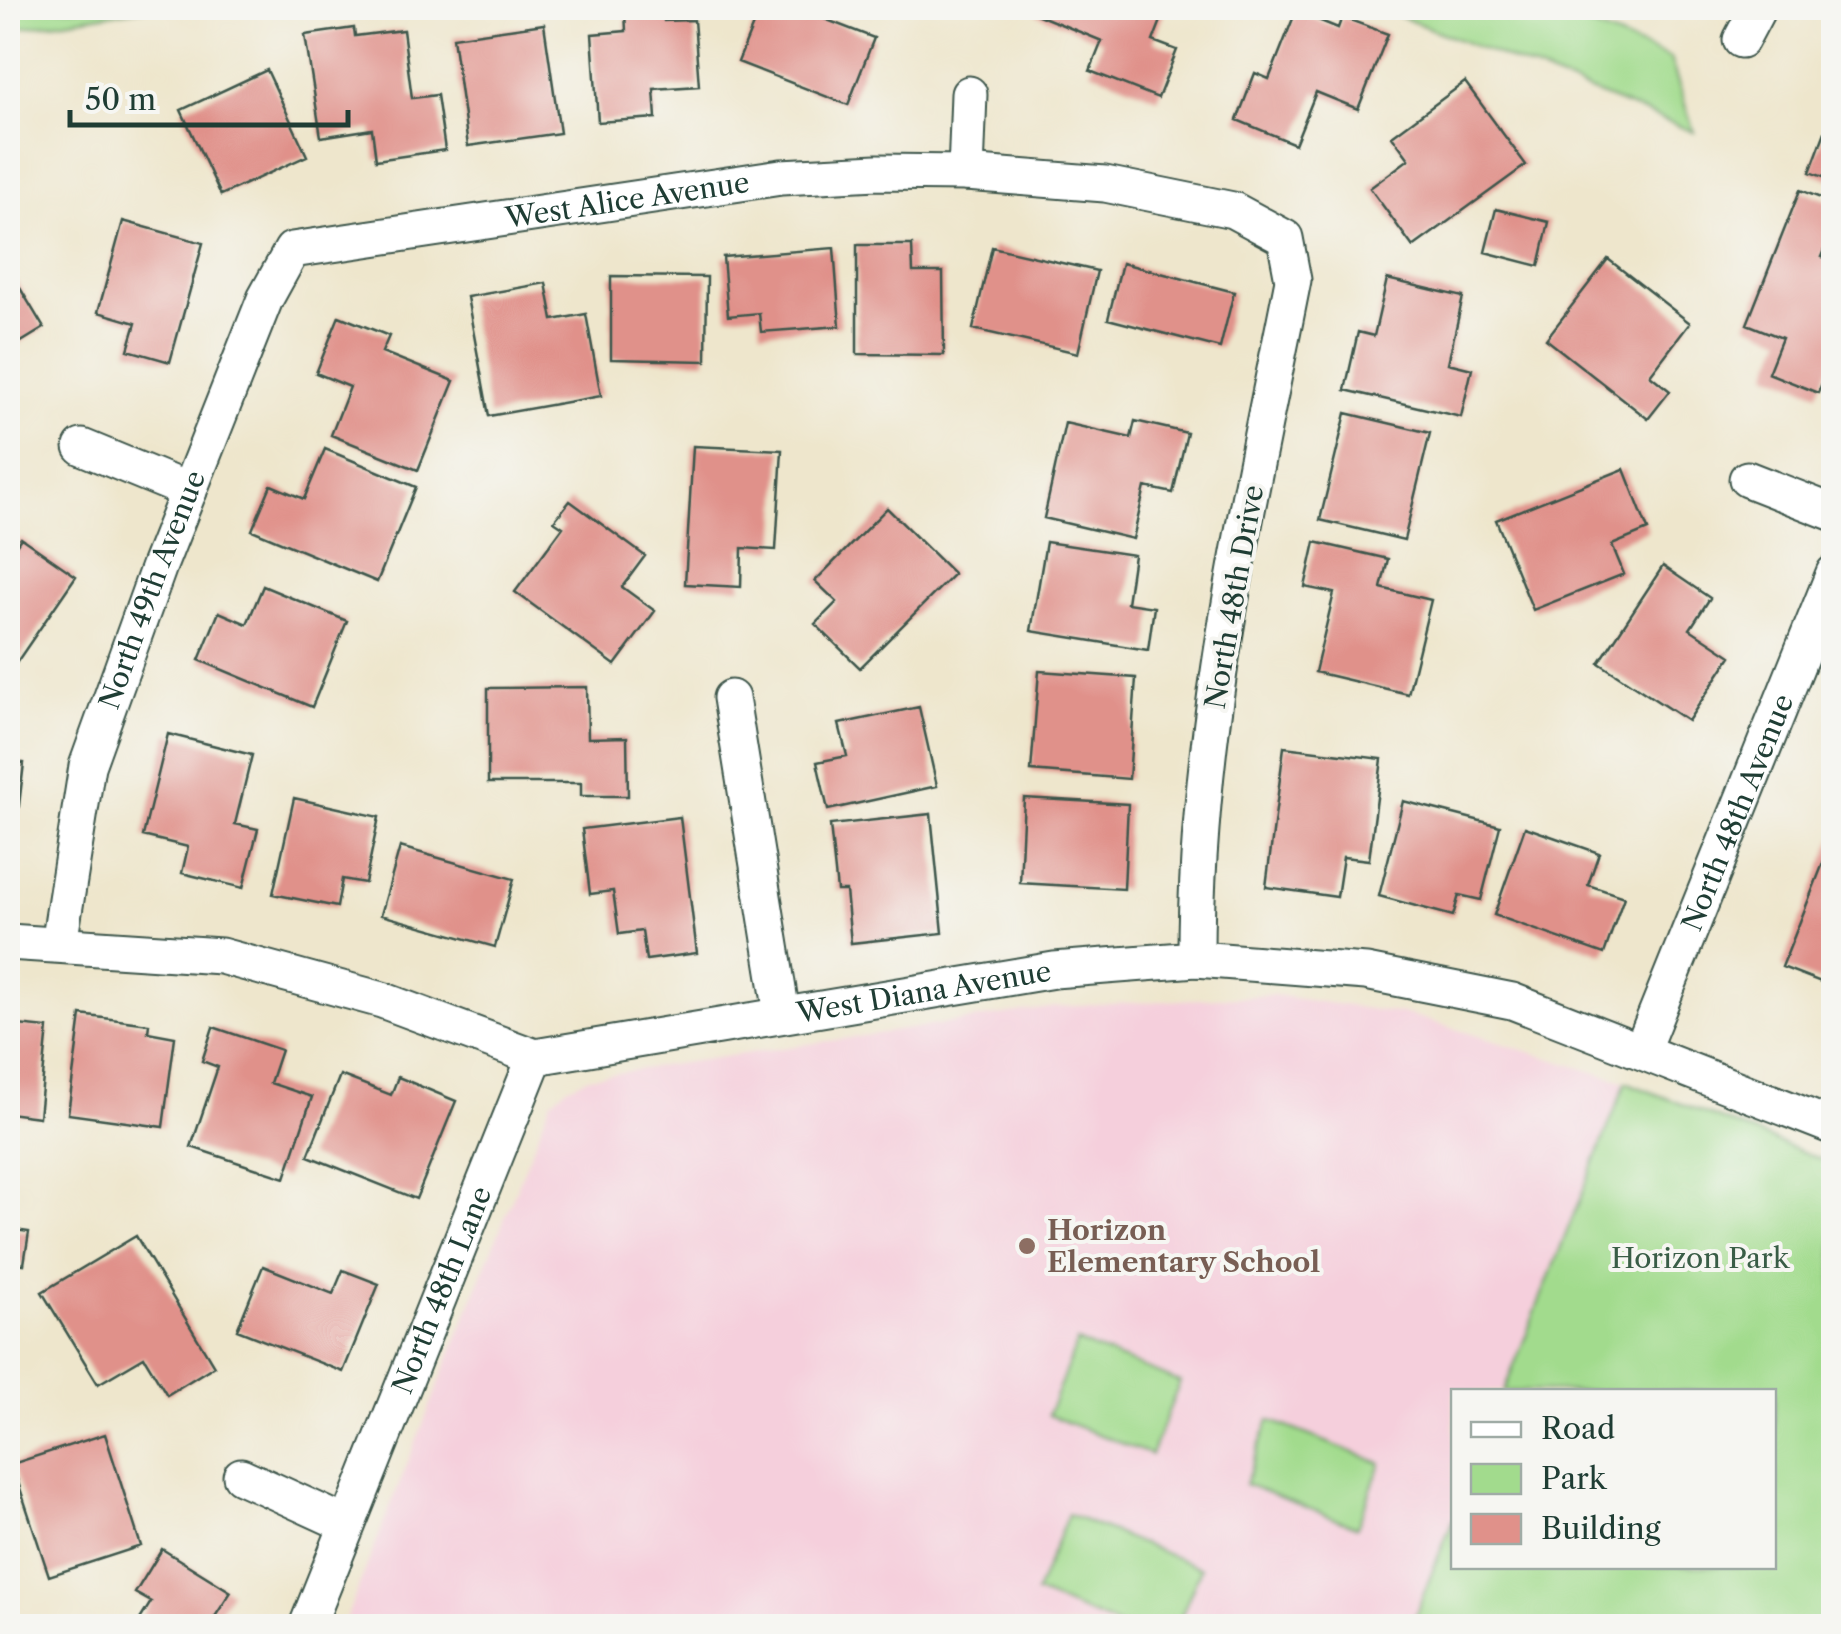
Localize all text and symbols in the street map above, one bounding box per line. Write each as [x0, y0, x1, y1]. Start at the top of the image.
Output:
scale bar [70, 65, 348, 127]
text: 50 m [85, 81, 156, 118]
street label: West Alice Avenue [502, 165, 752, 235]
street label: North 49th Avenue [92, 466, 212, 714]
street label: North 48th Drive [1198, 482, 1270, 712]
street label: North 48th Avenue [1674, 689, 1800, 936]
street label: West Diana Avenue [793, 954, 1054, 1030]
street label: North 48th Lane [385, 1181, 498, 1399]
place label: Horizon Elementary School [1047, 1213, 1320, 1279]
marker: Horizon Elementary School [1016, 1235, 1038, 1257]
park label: Horizon Park [1611, 1241, 1791, 1275]
legend [1451, 1389, 1776, 1569]
text: Road [1541, 1410, 1615, 1447]
text: Park [1541, 1460, 1608, 1497]
text: Building [1541, 1510, 1661, 1547]

